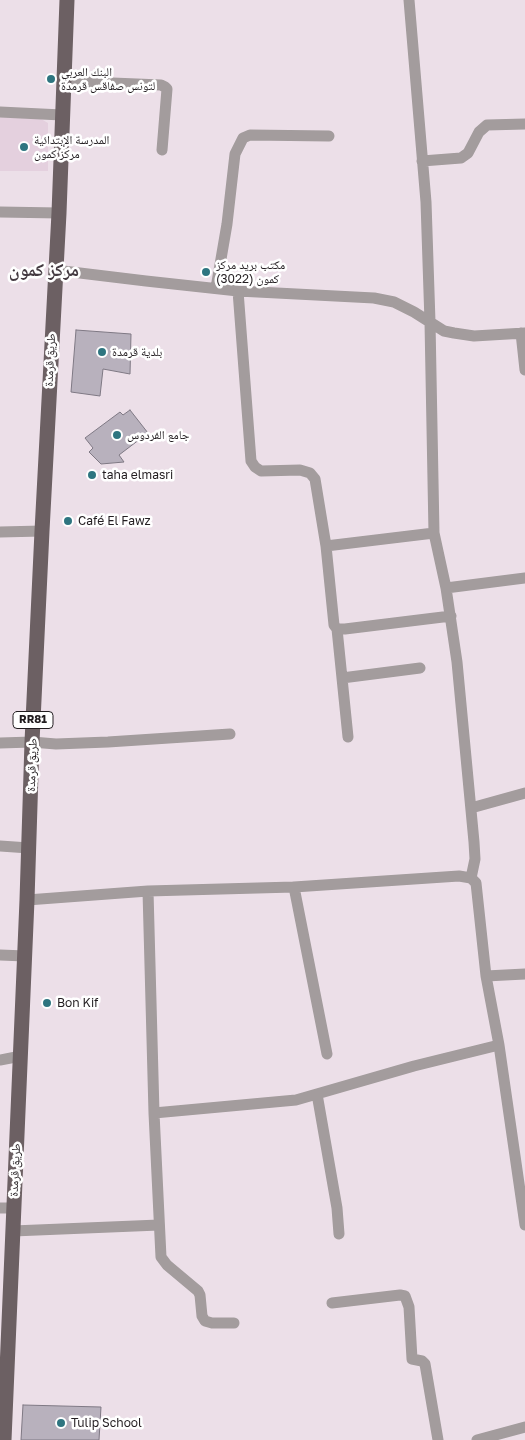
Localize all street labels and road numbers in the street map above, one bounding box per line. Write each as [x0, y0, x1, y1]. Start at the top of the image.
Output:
street label: طريق قرمدة [41, 333, 59, 387]
road number: RR81 [13, 712, 53, 728]
street label: طريق قرمدة [24, 738, 40, 792]
street label: طريق قرمدة [6, 1143, 24, 1197]

